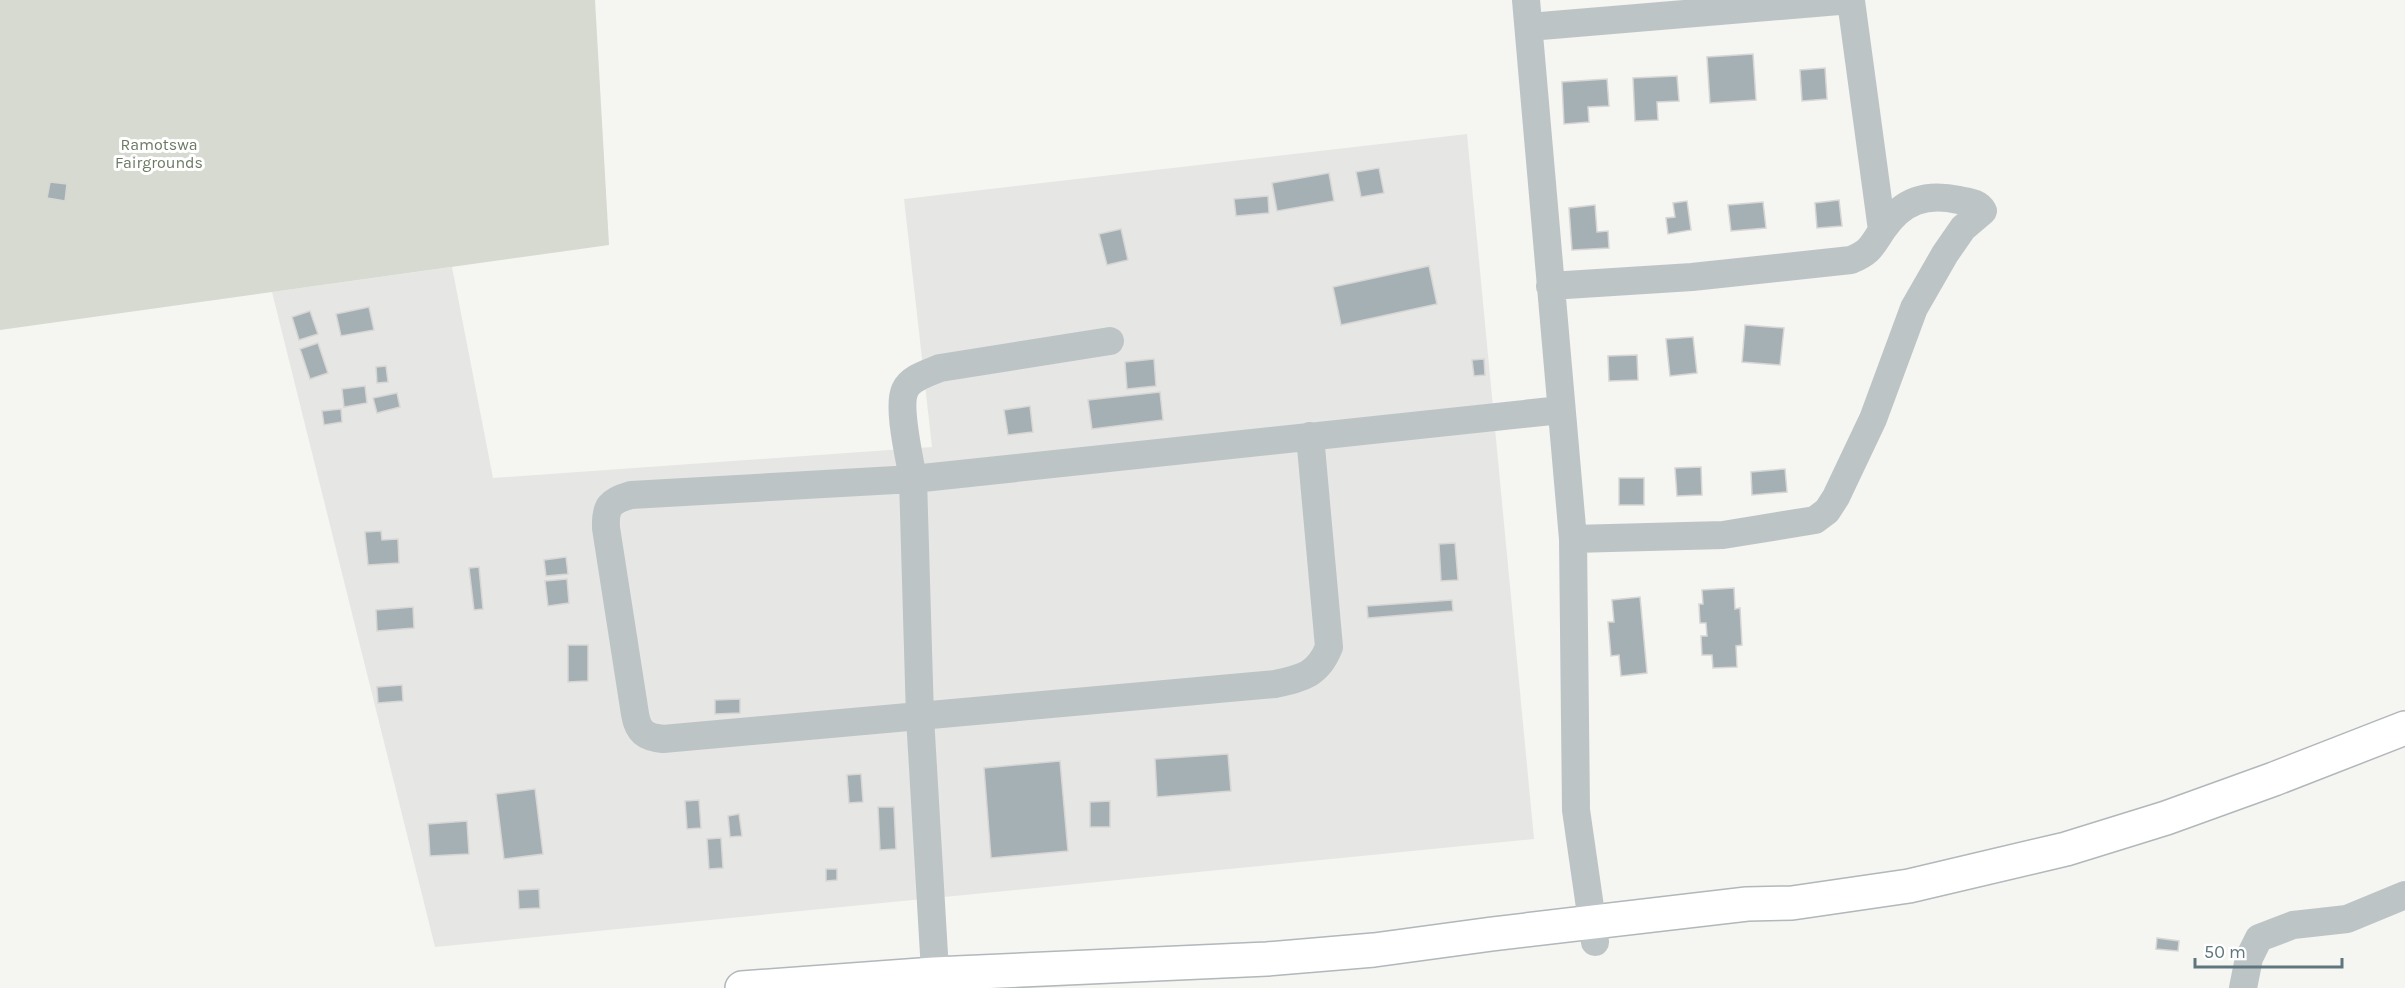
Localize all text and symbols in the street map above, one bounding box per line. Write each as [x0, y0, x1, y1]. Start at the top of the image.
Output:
park label: Ramotswa Fairgrounds [115, 135, 203, 172]
scale bar [2195, 931, 2342, 969]
text: 50 m [2204, 941, 2246, 963]

